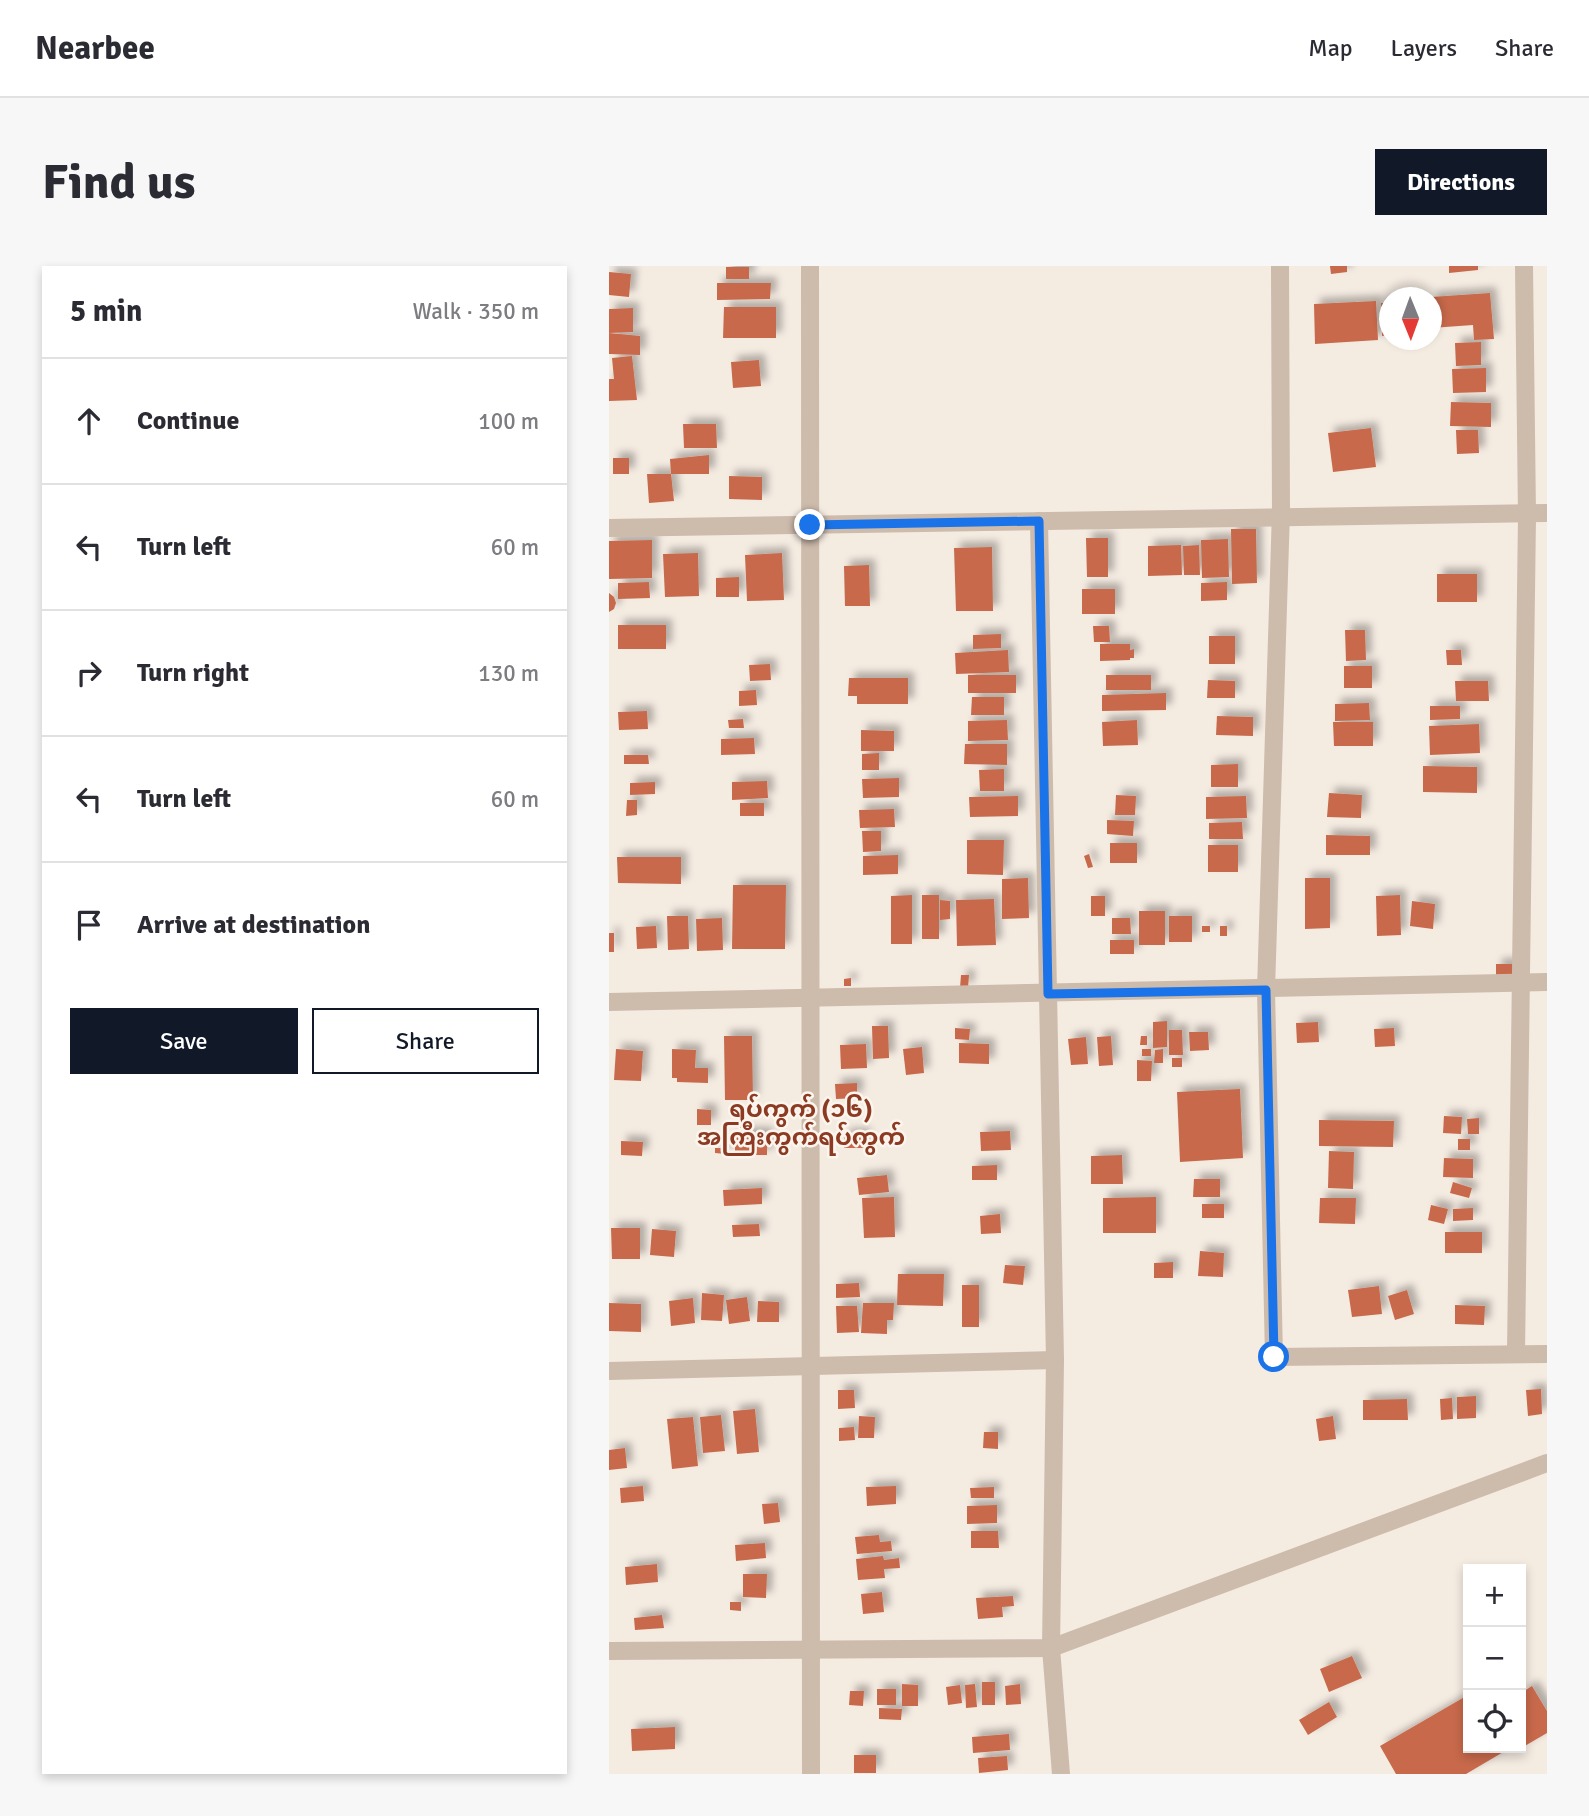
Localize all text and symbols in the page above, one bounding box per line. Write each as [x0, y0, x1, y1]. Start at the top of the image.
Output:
text: Nearbee [35, 28, 155, 69]
text: Map [1308, 33, 1353, 63]
text: Layers [1391, 33, 1457, 63]
text: Share [1495, 33, 1554, 63]
button: Directions [1375, 149, 1547, 215]
text: Find us [42, 152, 195, 212]
north arrow [1379, 287, 1442, 350]
text: 5 min [70, 293, 142, 330]
text: Walk · 350 m [413, 297, 539, 326]
icon: ahead [70, 402, 108, 440]
text: Continue [137, 405, 239, 437]
text: 100 m [478, 407, 539, 436]
route end [794, 509, 825, 540]
icon: left [70, 528, 108, 566]
text: Turn left [137, 531, 231, 563]
text: 60 m [491, 533, 539, 562]
icon: right [70, 654, 108, 692]
text: Turn right [137, 657, 249, 689]
text: 130 m [478, 659, 539, 688]
icon: left [70, 780, 108, 818]
text: Turn left [137, 783, 231, 815]
text: 60 m [491, 785, 539, 814]
icon: arrive [70, 906, 108, 944]
text: Arrive at destination [137, 909, 370, 941]
button: Save [70, 1008, 298, 1074]
button: Share [312, 1008, 539, 1074]
district label: ရပ်ကွက် (၁၆) အကြီးကွက်ရပ်ကွက် [697, 1093, 905, 1156]
route start [1258, 1341, 1289, 1372]
map controls [1463, 1564, 1526, 1753]
button: + [1463, 1564, 1526, 1627]
button: − [1463, 1627, 1526, 1690]
button: locate [1463, 1690, 1526, 1753]

